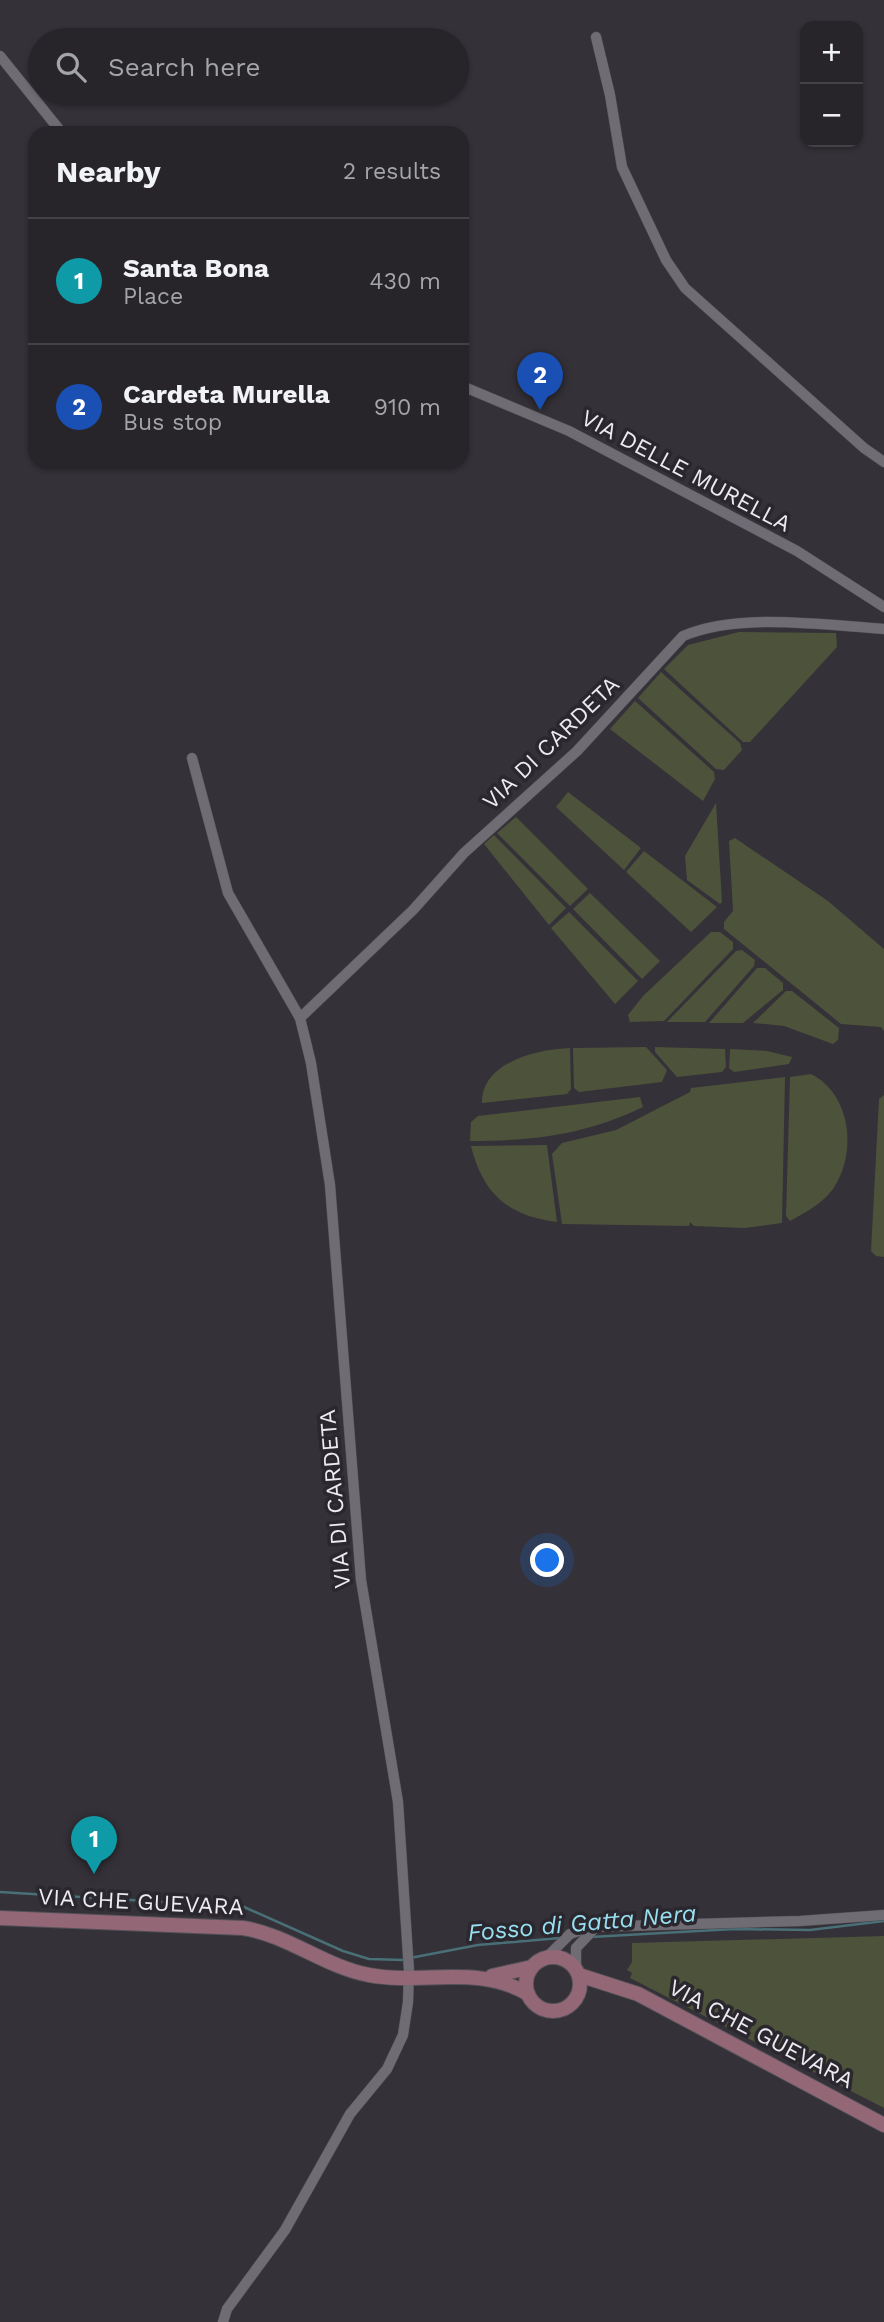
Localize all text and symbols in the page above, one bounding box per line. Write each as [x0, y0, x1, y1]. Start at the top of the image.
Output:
map controls [800, 21, 863, 147]
button: + [800, 21, 863, 84]
search box [28, 28, 469, 105]
icon: search [52, 48, 90, 86]
text: Search here [108, 52, 260, 82]
button: − [800, 84, 863, 147]
text: Nearby [56, 154, 161, 189]
text: 2 results [343, 158, 441, 185]
text: Santa Bona [123, 253, 269, 283]
text: 1 [74, 268, 84, 295]
text: 430 m [369, 268, 441, 295]
text: Place [123, 283, 183, 310]
pin: 2 [517, 352, 563, 410]
text: Cardeta Murella [123, 379, 330, 409]
text: 2 [72, 394, 86, 421]
text: 910 m [374, 394, 441, 421]
street label: VIA DELLE MURELLA [576, 404, 796, 538]
text: Bus stop [123, 409, 222, 436]
street label: VIA DI CARDETA [477, 671, 625, 815]
street label: VIA DI CARDETA [314, 1408, 356, 1590]
your location [530, 1543, 564, 1577]
pin: 1 [71, 1816, 117, 1874]
street label: VIA CHE GUEVARA [38, 1883, 244, 1921]
water label: Fosso di Gatta Nera [466, 1899, 698, 1947]
street label: VIA CHE GUEVARA [664, 1974, 858, 2094]

